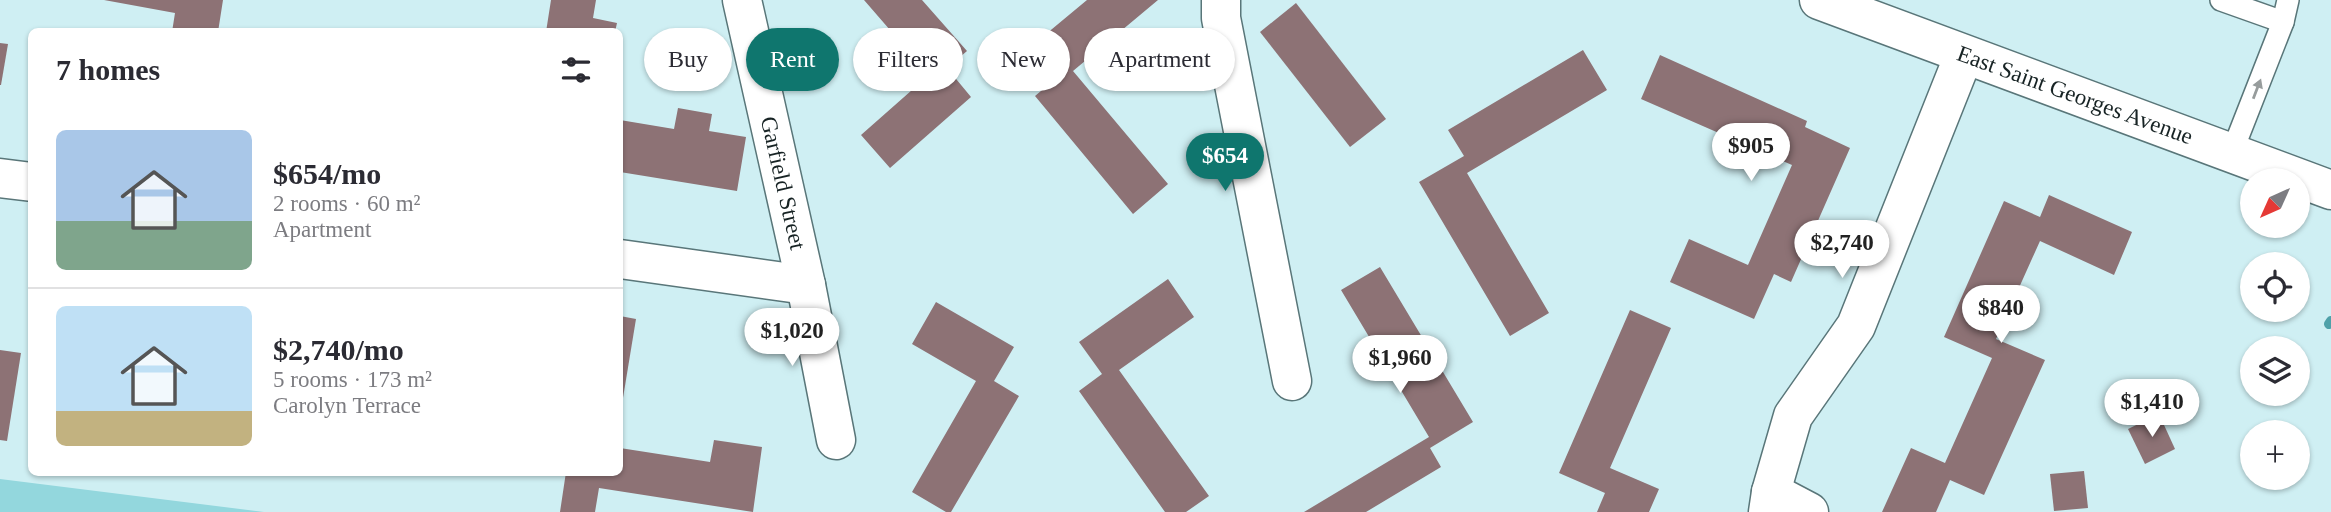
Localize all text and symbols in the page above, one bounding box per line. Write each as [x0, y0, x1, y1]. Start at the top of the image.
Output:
chip: Buy [644, 28, 732, 91]
chip: Rent [746, 28, 839, 91]
chip: Filters [853, 28, 963, 91]
chip: New [977, 28, 1070, 91]
chip: Apartment [1084, 28, 1235, 91]
street label: East Saint Georges Avenue [1954, 41, 2196, 149]
icon: filters [557, 51, 595, 89]
text: 7 homes [56, 53, 160, 86]
one-way arrow [2251, 78, 2262, 99]
street label: Garfield Street [756, 114, 811, 253]
pin: $905 [1710, 124, 1792, 183]
text: $905 [1728, 133, 1774, 158]
pin: $654 [1184, 134, 1266, 193]
text: $654 [1202, 143, 1248, 168]
text: $654/mo [273, 157, 381, 190]
icon: home [112, 158, 196, 242]
north arrow [2240, 168, 2310, 238]
map controls [2240, 168, 2310, 490]
text: 2 rooms · 60 m² [273, 191, 420, 216]
text: Apartment [273, 217, 371, 242]
pin: $2,740 [1785, 220, 1899, 280]
text: $2,740 [1810, 230, 1874, 255]
button: locate [2240, 252, 2310, 322]
pin: $840 [1960, 286, 2042, 345]
text: $840 [1978, 295, 2024, 320]
pin: $1,020 [735, 308, 849, 368]
text: $1,020 [760, 318, 824, 343]
text: $2,740/mo [273, 333, 404, 366]
icon: home [112, 334, 196, 418]
pin: $1,960 [1343, 336, 1457, 395]
button: layers [2240, 336, 2310, 406]
text: $1,960 [1368, 345, 1432, 370]
text: 5 rooms · 173 m² [273, 367, 432, 392]
pin: $1,410 [2095, 380, 2209, 439]
text: $1,410 [2120, 389, 2184, 414]
text: Carolyn Terrace [273, 393, 421, 418]
button: + [2240, 420, 2310, 490]

